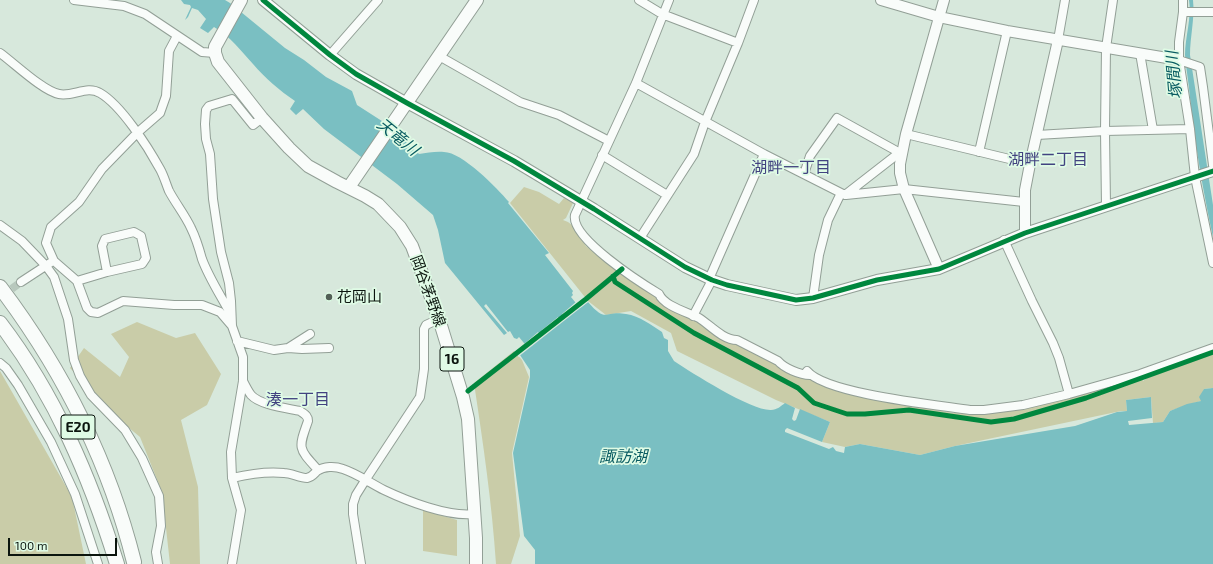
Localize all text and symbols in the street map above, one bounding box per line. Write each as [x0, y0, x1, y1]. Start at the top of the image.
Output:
water label: 塚間川 [1162, 50, 1186, 100]
water label: 天竜川 [373, 114, 423, 160]
district label: 湖畔二丁目 [1008, 150, 1088, 170]
district label: 湖畔一丁目 [751, 158, 831, 178]
street label: 岡谷茅野線 [407, 253, 449, 329]
place label: 花岡山 [337, 288, 382, 306]
marker: 花岡山 [324, 292, 334, 302]
road number: 16 [440, 347, 464, 371]
district label: 湊一丁目 [266, 390, 330, 410]
road number: E20 [61, 415, 95, 439]
water label: 諏訪湖 [599, 447, 647, 467]
scale bar [10, 530, 119, 556]
text: 100 m [15, 538, 47, 552]

